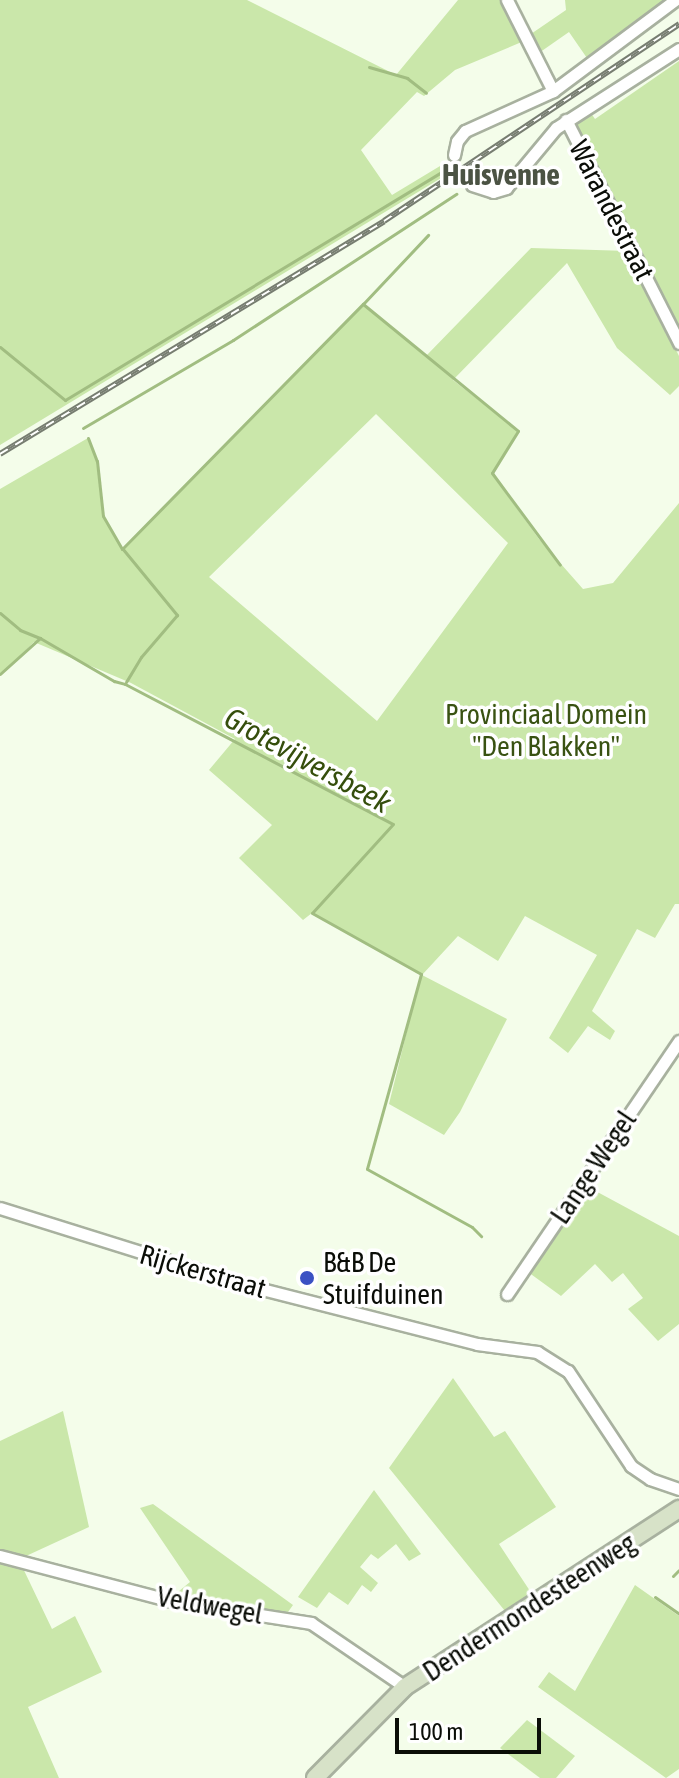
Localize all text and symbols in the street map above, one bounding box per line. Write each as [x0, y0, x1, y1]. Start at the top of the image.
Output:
street label: Warandestraat [562, 134, 662, 286]
district label: Huisvenne [442, 156, 560, 192]
park label: Provinciaal Domein "Den Blakken" [445, 697, 647, 763]
water label: Grotevijversbeek [218, 699, 398, 821]
street label: Lange Wegel [543, 1104, 643, 1230]
street label: Rijckerstraat [136, 1237, 270, 1305]
place label: B&B De Stuifduinen [323, 1245, 444, 1311]
marker: B&B De Stuifduinen [298, 1269, 316, 1287]
street label: Dendermondesteenweg [416, 1526, 642, 1688]
street label: Veldwegel [155, 1579, 265, 1631]
scale bar [399, 1702, 545, 1752]
text: 100 m [409, 1718, 463, 1745]

